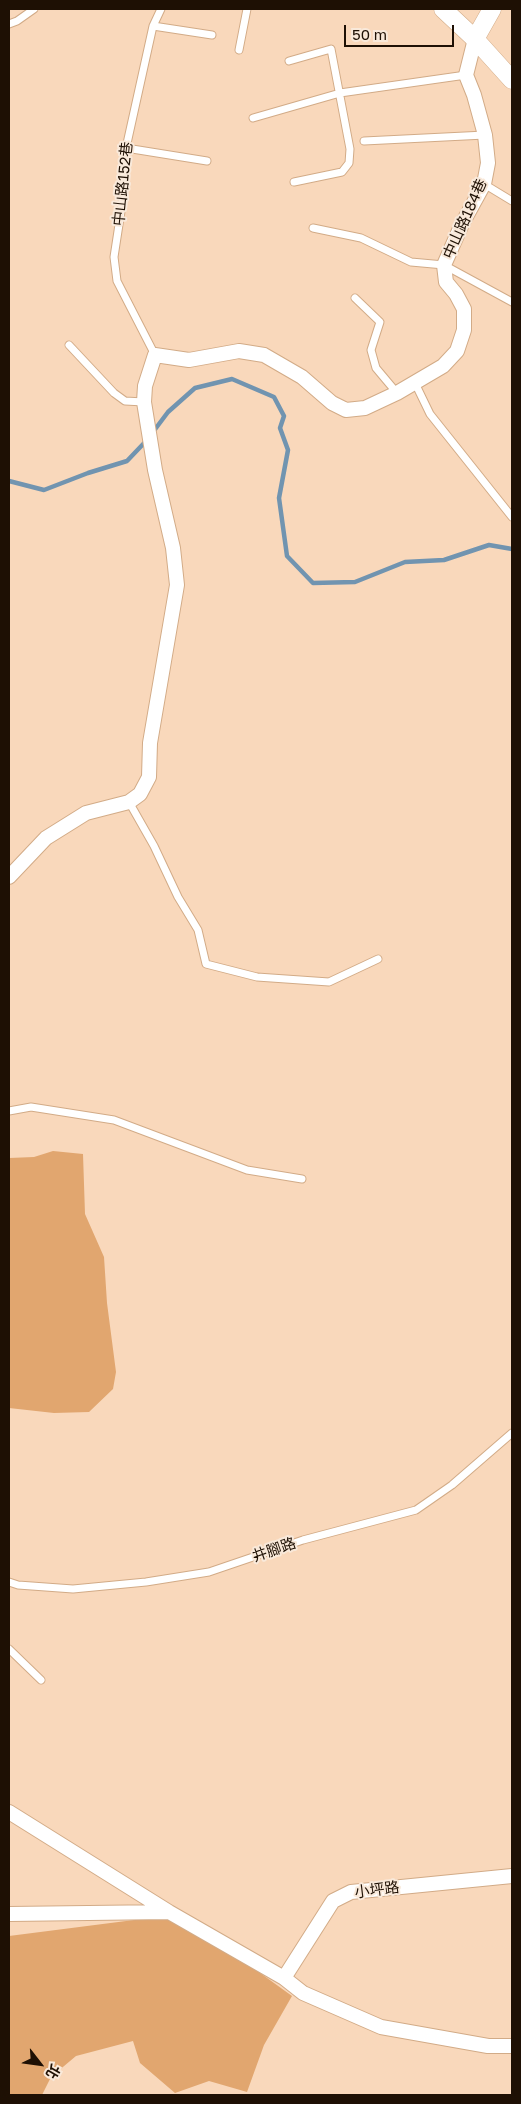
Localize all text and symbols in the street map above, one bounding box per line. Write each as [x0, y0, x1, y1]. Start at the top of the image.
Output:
scale bar [346, 15, 456, 47]
text: 50 m [352, 25, 387, 43]
street label: 中山路152巷 [110, 141, 136, 227]
street label: 中山路184巷 [439, 176, 491, 262]
street label: 井腳路 [250, 1534, 298, 1566]
street label: 小坪路 [354, 1878, 400, 1902]
north arrow [15, 2039, 65, 2089]
text: 北 [43, 2061, 64, 2082]

